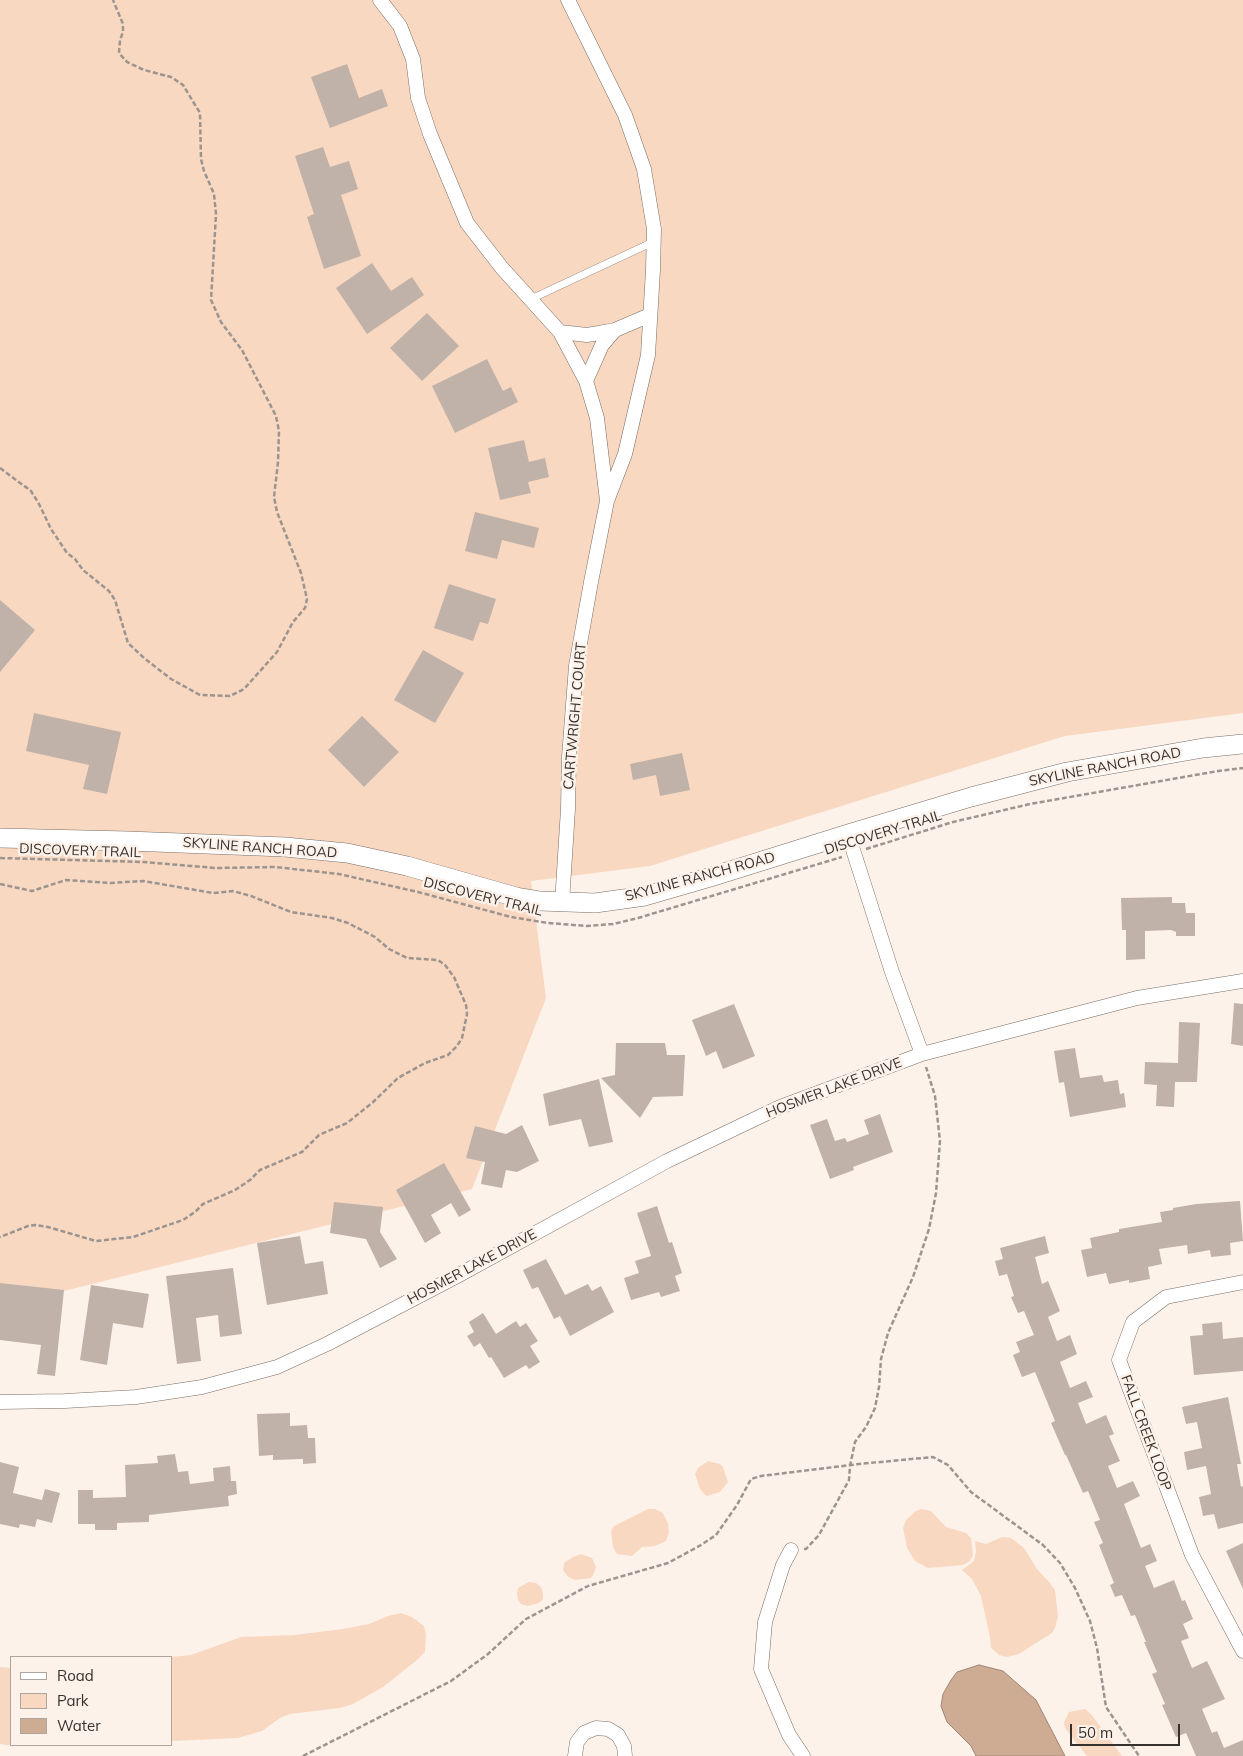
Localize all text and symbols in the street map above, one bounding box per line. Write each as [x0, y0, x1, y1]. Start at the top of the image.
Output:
street label: CARTWRIGHT COURT [560, 642, 590, 790]
street label: SKYLINE RANCH ROAD [1027, 744, 1183, 790]
street label: DISCOVERY TRAIL [822, 807, 944, 859]
street label: SKYLINE RANCH ROAD [182, 834, 338, 862]
street label: DISCOVERY TRAIL [19, 840, 141, 862]
street label: SKYLINE RANCH ROAD [623, 849, 777, 905]
street label: DISCOVERY TRAIL [422, 874, 544, 920]
street label: HOSMER LAKE DRIVE [764, 1054, 904, 1122]
street label: HOSMER LAKE DRIVE [404, 1226, 540, 1308]
street label: FALL CREEK LOOP [1117, 1373, 1175, 1493]
legend [10, 1656, 172, 1746]
text: Road [57, 1666, 94, 1685]
text: Park [57, 1691, 89, 1710]
scale bar [1073, 1714, 1183, 1746]
text: Water [57, 1716, 101, 1735]
text: 50 m [1078, 1723, 1113, 1742]

